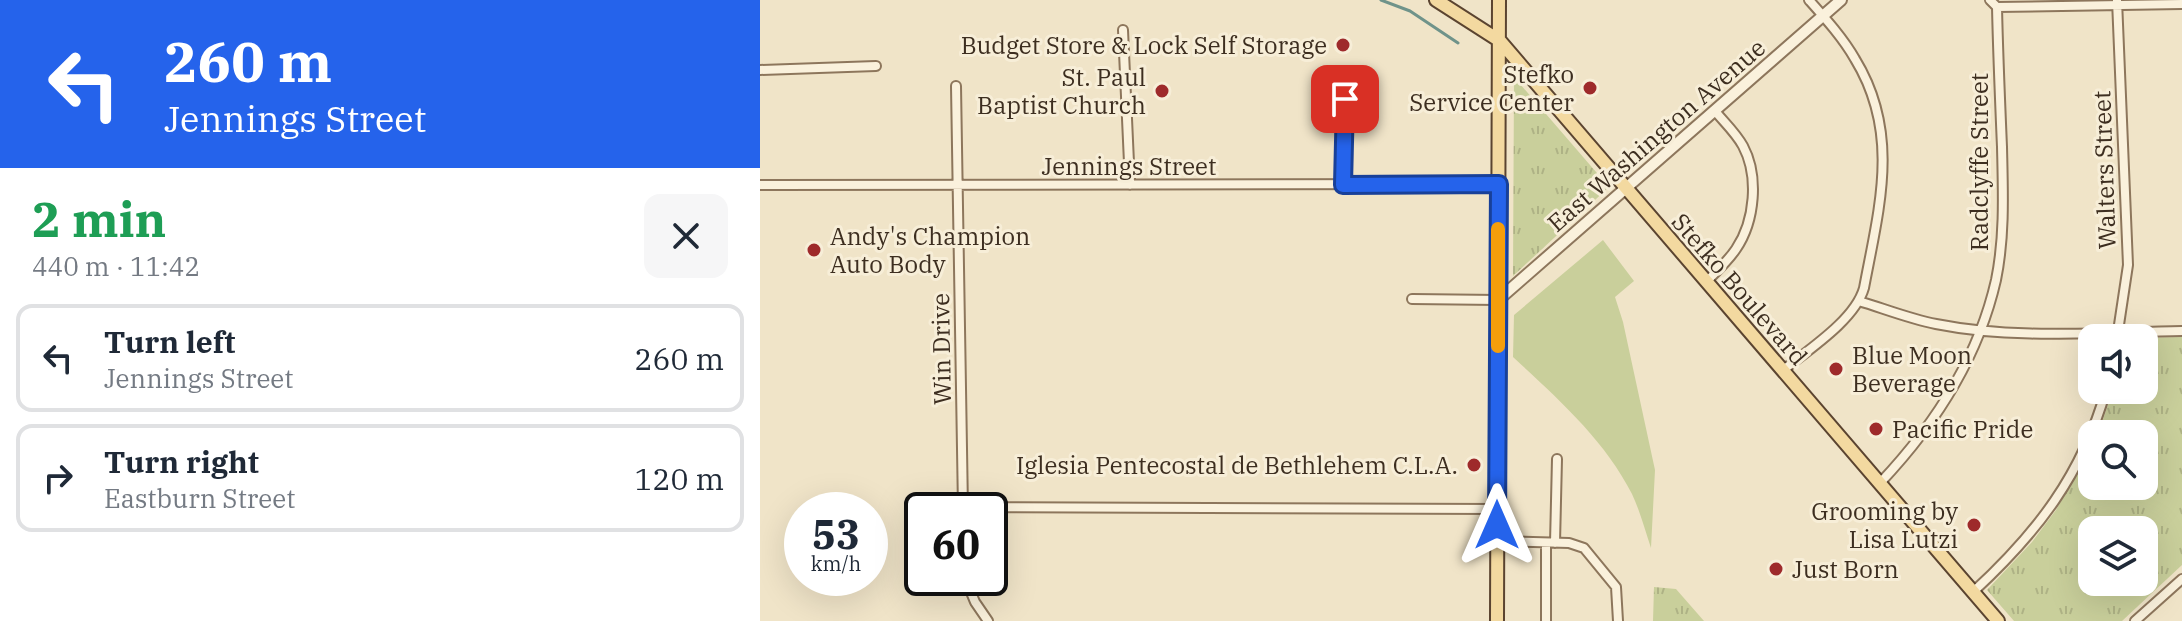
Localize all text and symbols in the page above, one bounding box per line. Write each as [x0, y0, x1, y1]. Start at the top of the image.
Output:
text: 260 m [164, 25, 332, 97]
place label: Budget Store & Lock Self Storage [961, 29, 1327, 61]
street label: East Washington Avenue [1540, 31, 1772, 239]
icon: left [32, 32, 136, 136]
marker: Budget Store & Lock Self Storage [1334, 36, 1352, 54]
place label: Stefko Service Center [1409, 58, 1574, 118]
place label: St. Paul Baptist Church [977, 61, 1146, 121]
pin [1311, 65, 1379, 133]
street label: Radclyffe Street [1963, 73, 1995, 251]
icon: arrive [1323, 77, 1367, 121]
marker: Stefko Service Center [1581, 79, 1599, 97]
marker: St. Paul Baptist Church [1153, 82, 1171, 100]
street label: Walters Street [2085, 90, 2123, 250]
text: Jennings Street [164, 95, 426, 142]
street label: Jennings Street [1042, 150, 1216, 182]
text: 2 min [32, 188, 166, 250]
button: close [644, 194, 728, 278]
street label: Stefko Boulevard [1665, 206, 1815, 372]
place label: Andy's Champion Auto Body [830, 220, 1030, 280]
marker: Andy's Champion Auto Body [805, 241, 823, 259]
text: 440 m · 11:42 [32, 249, 200, 283]
street label: Win Drive [924, 293, 958, 405]
text: Turn left [104, 322, 236, 361]
map controls [2078, 324, 2158, 596]
button: sound [2078, 324, 2158, 404]
icon: left [36, 336, 80, 380]
text: 260 m [634, 339, 724, 378]
place label: Blue Moon Beverage [1852, 339, 1972, 399]
marker: Blue Moon Beverage [1827, 360, 1845, 378]
text: Jennings Street [104, 361, 294, 395]
place label: Pacific Pride [1892, 413, 2033, 445]
marker: Pacific Pride [1867, 420, 1885, 438]
button: search [2078, 420, 2158, 500]
text: Turn right [104, 442, 259, 481]
place label: Iglesia Pentecostal de Bethlehem C.L.A. [1016, 449, 1458, 481]
icon: right [36, 456, 80, 500]
marker: Iglesia Pentecostal de Bethlehem C.L.A. [1465, 456, 1483, 474]
text: 120 m [634, 459, 724, 498]
text: Eastburn Street [104, 481, 295, 515]
position arrow [1455, 483, 1539, 567]
speed limit sign: 60 [904, 492, 1008, 596]
place label: Grooming by Lisa Lutzi [1811, 495, 1958, 555]
text: 53 [812, 508, 860, 560]
marker: Grooming by Lisa Lutzi [1965, 516, 1983, 534]
button: layers [2078, 516, 2158, 596]
text: km/h [811, 550, 861, 577]
place label: Just Born [1792, 553, 1899, 585]
marker: Just Born [1767, 560, 1785, 578]

